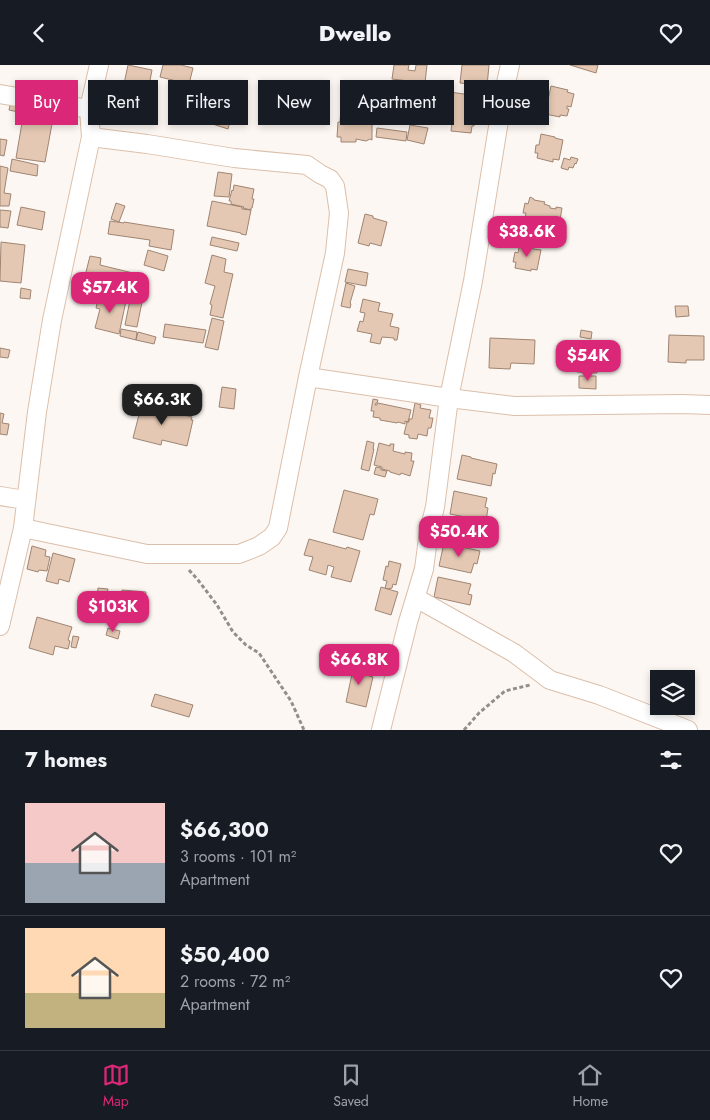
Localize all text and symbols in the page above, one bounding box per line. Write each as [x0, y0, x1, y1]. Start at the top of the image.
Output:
text: Dwello [319, 17, 391, 49]
icon: back [25, 19, 53, 47]
icon: heart [657, 19, 685, 47]
chip: Buy [15, 80, 78, 125]
chip: Rent [88, 80, 158, 125]
chip: Filters [168, 80, 248, 125]
chip: New [258, 80, 330, 125]
chip: Apartment [340, 80, 454, 125]
chip: House [464, 80, 549, 125]
pin: $38.6K [486, 215, 568, 258]
text: $38.6K [499, 220, 555, 243]
pin: $57.4K [69, 271, 151, 314]
text: $57.4K [82, 276, 138, 299]
pin: $54K [558, 339, 618, 382]
text: $54K [567, 344, 609, 367]
pin: $66.3K [121, 383, 203, 426]
text: $66.3K [133, 388, 191, 411]
pin: $50.4K [418, 515, 500, 558]
text: $50.4K [430, 520, 488, 543]
pin: $103K [78, 591, 148, 633]
text: $103K [88, 595, 138, 618]
pin: $66.8K [318, 643, 400, 686]
text: $66.8K [330, 648, 388, 671]
map controls [650, 670, 695, 715]
button: layers [650, 670, 695, 715]
text: 7 homes [25, 745, 107, 775]
icon: filters [657, 746, 685, 774]
text: $66,300 [180, 815, 269, 845]
icon: home [65, 823, 125, 883]
icon: heart [657, 839, 685, 867]
text: 3 rooms · 101 m² [180, 845, 296, 868]
text: Apartment [180, 868, 250, 891]
text: $50,400 [180, 940, 270, 970]
icon: home [65, 948, 125, 1008]
icon: heart [657, 964, 685, 992]
text: 2 rooms · 72 m² [180, 970, 290, 993]
text: Apartment [180, 993, 250, 1016]
tab: Map [102, 1061, 130, 1111]
tab: Saved [333, 1061, 369, 1111]
tab: Home [572, 1061, 608, 1111]

